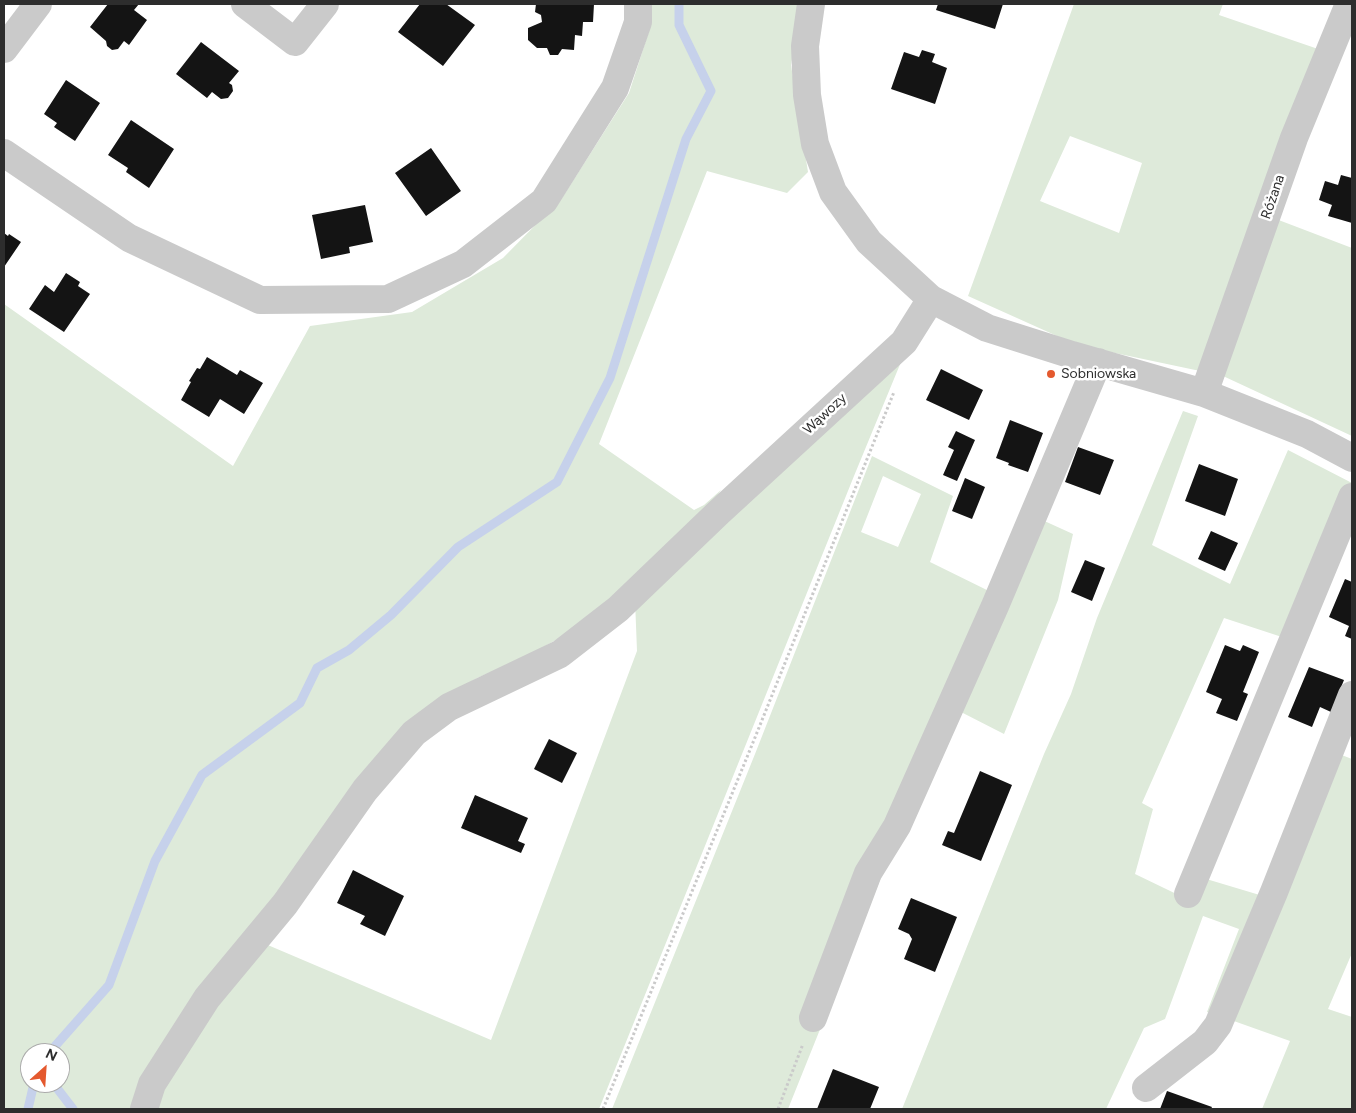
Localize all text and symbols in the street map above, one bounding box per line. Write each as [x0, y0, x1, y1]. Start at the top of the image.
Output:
street label: Różana [1258, 173, 1288, 221]
place label: Sobniowska [1061, 366, 1136, 382]
marker: Sobniowska [1045, 368, 1057, 380]
street label: Wąwozy [800, 390, 850, 438]
north arrow [20, 1043, 70, 1093]
text: N [43, 1045, 60, 1065]

